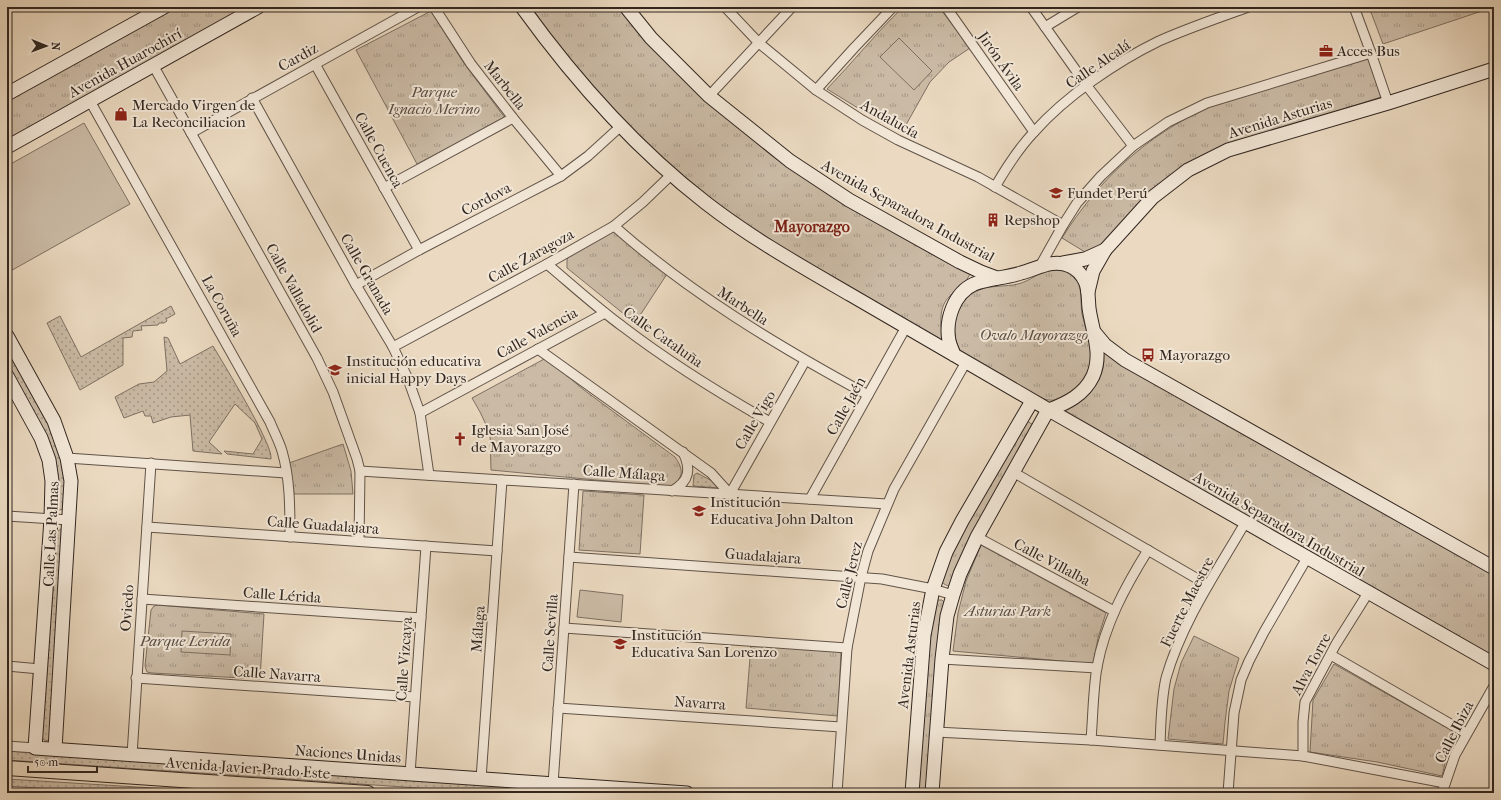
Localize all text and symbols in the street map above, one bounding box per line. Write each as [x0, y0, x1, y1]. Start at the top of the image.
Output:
street label: Avenida Huarochirí [64, 24, 185, 102]
north arrow [26, 26, 66, 66]
street label: Jirón Ávila [974, 27, 1028, 95]
street label: Calle Alcalá [1062, 35, 1135, 92]
street label: Cardiz [275, 39, 321, 75]
text: N [49, 42, 62, 51]
place label: Acces Bus [1336, 42, 1400, 60]
office icon: Acces Bus [1318, 43, 1334, 59]
street label: Marbella [480, 57, 530, 114]
park label: Parque Ignacio Merino [387, 83, 480, 118]
street label: Avenida Asturias [1225, 94, 1335, 143]
street label: Andalucía [857, 95, 923, 143]
place label: Mercado Virgen de La Reconciliacion [132, 96, 256, 131]
shop icon: Mercado Virgen de La Reconciliacion [113, 106, 129, 122]
street label: Calle Cuenca [351, 109, 408, 192]
street label: Avenida Separadora Industrial [817, 155, 998, 266]
street label: Cordova [458, 178, 515, 220]
place label: Fundet Perú [1067, 184, 1148, 202]
school or university icon: Fundet Perú [1048, 185, 1064, 201]
place label: Repshop [1004, 211, 1060, 229]
building icon: Repshop [985, 212, 1001, 228]
district label: Mayorazgo [773, 217, 850, 237]
street label: Calle Zaragoza [485, 224, 578, 287]
street label: Calle Granada [337, 230, 398, 319]
street label: Calle Valladolid [262, 240, 326, 336]
street label: La Coruña [198, 272, 247, 341]
street label: Marbella [714, 283, 773, 330]
street label: Calle Valencia [493, 303, 582, 363]
street label: Calle Cataluña [620, 303, 707, 372]
park label: Ovalo Mayorazgo [980, 326, 1088, 344]
place label: Mayorazgo [1159, 346, 1231, 364]
bus stop icon: Mayorazgo [1140, 347, 1156, 363]
place label: Institución educativa inicial Happy Days [346, 352, 482, 387]
school or university icon: Institución educativa inicial Happy Days [327, 362, 343, 378]
street label: Calle Jaén [823, 373, 870, 438]
street label: Calle Vigo [731, 387, 779, 453]
place label: Iglesia San José de Mayorazgo [471, 421, 569, 456]
church icon: Iglesia San José de Mayorazgo [452, 431, 468, 447]
street label: Calle Málaga [582, 461, 667, 485]
street label: Avenida Separadora Industrial [1189, 467, 1368, 581]
street label: Calle Las Palmas [39, 480, 63, 587]
place label: Institución Educativa John Dalton [710, 493, 854, 528]
school or university icon: Institución Educativa John Dalton [691, 503, 707, 519]
street label: Calle Guadalajara [266, 512, 381, 538]
street label: Calle Villalba [1011, 534, 1094, 590]
street label: Calle Jerez [832, 539, 866, 611]
street label: Guadalajara [724, 544, 803, 568]
street label: Fuerte Maestre [1157, 553, 1218, 650]
street label: Calle Lérida [242, 583, 323, 607]
street label: Oviedo [116, 584, 138, 632]
street label: Calle Sevilla [538, 592, 562, 673]
street label: Avenida Asturias [893, 600, 925, 711]
park label: Asturias Park [963, 602, 1051, 620]
street label: Málaga [467, 604, 489, 653]
street label: Calle Vizcaya [392, 615, 416, 702]
place label: Institución Educativa San Lorenzo [631, 626, 778, 661]
street label: Alva Torre [1287, 629, 1335, 699]
park label: Parque Lerida [139, 632, 230, 650]
school or university icon: Institución Educativa San Lorenzo [612, 636, 628, 652]
street label: Calle Navarra [233, 662, 322, 686]
street label: Navarra [674, 692, 727, 714]
street label: Calle Ibiza [1431, 697, 1478, 766]
street label: Naciones Unidas [294, 741, 402, 767]
scale bar [28, 748, 97, 774]
street label: Avenida Javier Prado Este [164, 753, 332, 783]
text: 50 m [34, 755, 58, 769]

